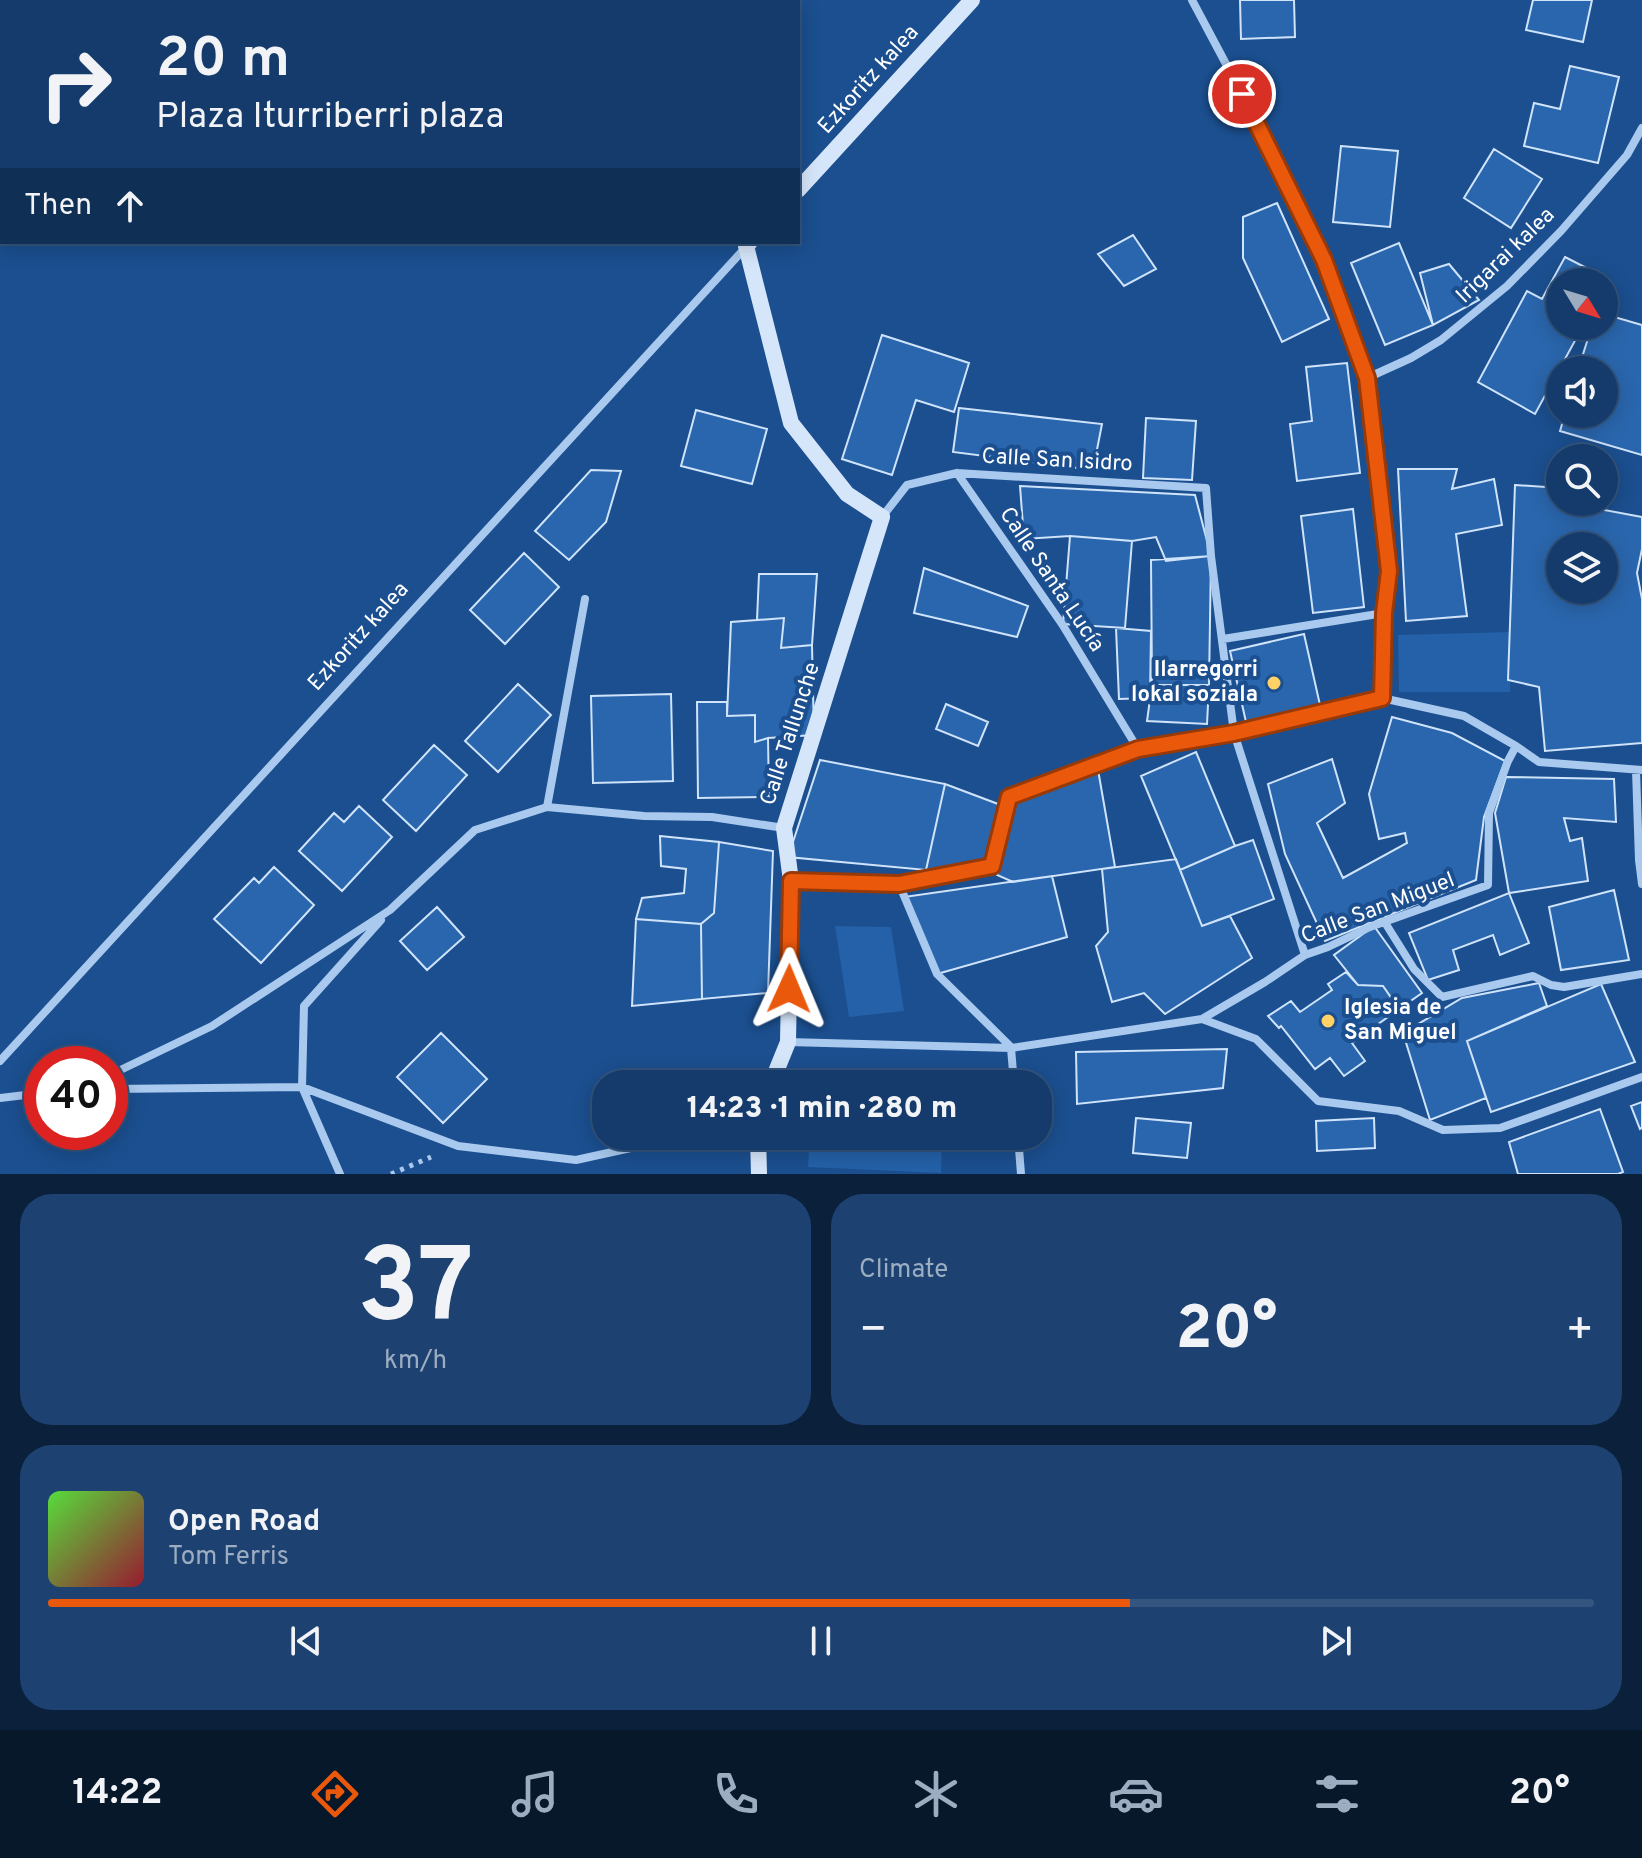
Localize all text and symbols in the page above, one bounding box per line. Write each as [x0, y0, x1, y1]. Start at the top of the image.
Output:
street label: Ezkoritz kalea [813, 20, 925, 140]
text: 20 m [156, 26, 290, 96]
icon: right [24, 32, 128, 136]
pin [1208, 60, 1276, 128]
icon: arrive [1220, 72, 1264, 116]
text: Plaza Iturriberri plaza [156, 95, 504, 141]
icon: ahead [108, 184, 152, 228]
text: Then [24, 188, 92, 225]
street label: Irigarai kalea [1451, 202, 1561, 310]
north arrow [1546, 268, 1618, 340]
map controls [1546, 268, 1618, 604]
button: sound [1546, 356, 1618, 428]
street label: Calle San Isidro [981, 444, 1133, 478]
button: search [1546, 444, 1618, 516]
street label: Calle Santa Lucía [993, 502, 1109, 658]
button: layers [1546, 532, 1618, 604]
street label: Ezkoritz kalea [303, 577, 415, 697]
place label: Ilarregorri lokal soziala [1131, 657, 1258, 709]
street label: Calle Tallunche [755, 659, 827, 809]
marker: Ilarregorri lokal soziala [1265, 674, 1283, 692]
street label: Calle San Miguel [1297, 867, 1459, 951]
position arrow [747, 947, 831, 1031]
place label: Iglesia de San Miguel [1344, 995, 1457, 1047]
marker: Iglesia de San Miguel [1319, 1012, 1337, 1030]
speed limit sign: 40 [24, 1046, 128, 1150]
text: 14:23 · 1 min · 280 m [687, 1091, 957, 1128]
text: 37 [357, 1227, 474, 1359]
text: Climate [859, 1254, 948, 1287]
text: 20° [1176, 1294, 1277, 1370]
text: − [859, 1304, 887, 1360]
text: + [1566, 1304, 1594, 1360]
text: km/h [384, 1345, 447, 1378]
text: Open Road [168, 1504, 320, 1541]
text: Tom Ferris [168, 1541, 289, 1574]
icon: previous [284, 1619, 328, 1663]
icon: pause [799, 1619, 843, 1663]
icon: next [1314, 1619, 1358, 1663]
icon: directions [307, 1766, 363, 1822]
icon: music [507, 1766, 563, 1822]
icon: phone [708, 1766, 764, 1822]
icon: climate [908, 1766, 964, 1822]
icon: car [1108, 1766, 1164, 1822]
icon: filters [1309, 1766, 1365, 1822]
text: 14:22 [72, 1771, 163, 1817]
text: 20° [1509, 1771, 1570, 1817]

